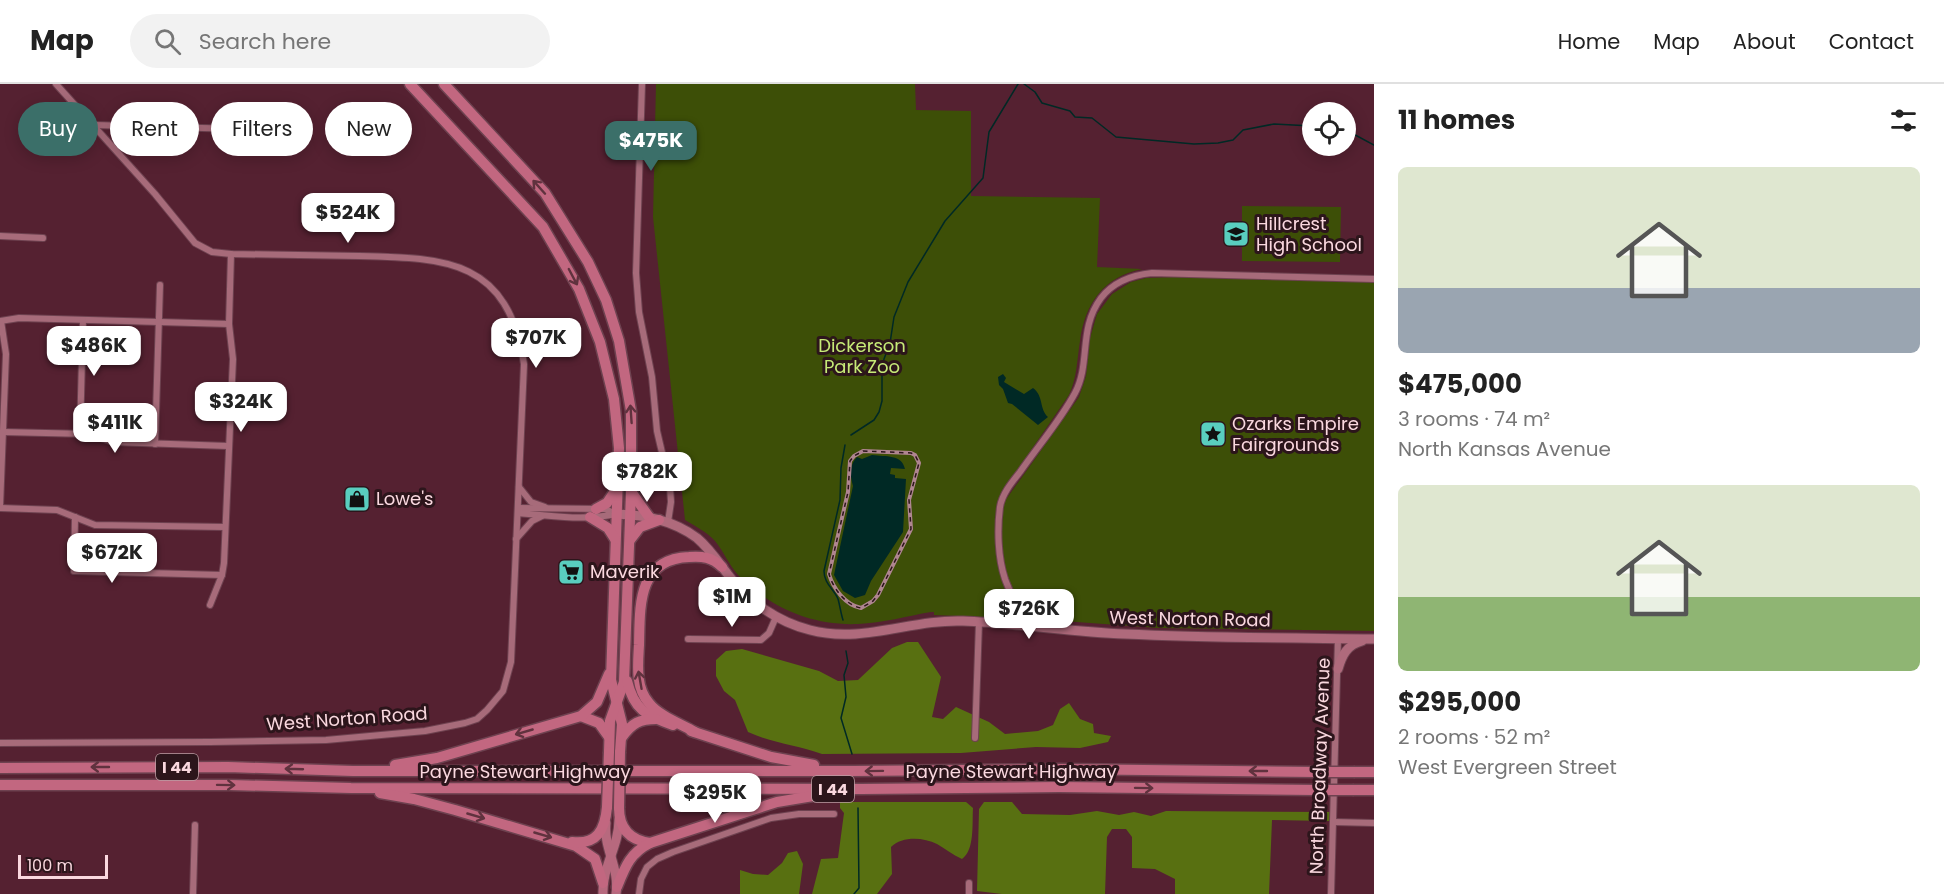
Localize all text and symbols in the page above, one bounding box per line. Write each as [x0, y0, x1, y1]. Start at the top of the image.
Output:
search box [130, 14, 550, 68]
text: Map [30, 21, 94, 60]
icon: search [151, 25, 184, 58]
text: Search here [199, 26, 331, 57]
text: Home [1558, 27, 1620, 56]
text: Map [1653, 27, 1700, 56]
text: About [1733, 27, 1796, 56]
text: Contact [1829, 27, 1914, 56]
chip: Buy [18, 102, 98, 156]
chip: Rent [110, 102, 199, 156]
chip: Filters [211, 102, 313, 156]
chip: New [325, 102, 412, 156]
map controls [1302, 102, 1356, 156]
button: locate [1302, 102, 1356, 156]
text: 11 homes [1398, 102, 1515, 138]
icon: filters [1887, 104, 1920, 137]
pin: $475K [609, 121, 693, 172]
text: $475K [619, 126, 683, 154]
one-way arrow [532, 180, 546, 195]
pin: $524K [306, 193, 390, 244]
text: $524K [315, 198, 381, 226]
icon: home [1605, 206, 1713, 314]
place label: Hillcrest High School [1256, 211, 1362, 257]
school or university icon: Hillcrest High School [1221, 219, 1251, 249]
one-way arrow [568, 268, 579, 286]
pin: $707K [494, 318, 578, 369]
text: $707K [505, 323, 567, 351]
pin: $486K [52, 326, 136, 377]
text: $486K [61, 331, 127, 359]
park label: Dickerson Park Zoo [818, 333, 906, 379]
text: $475,000 [1398, 366, 1522, 402]
pin: $324K [199, 382, 283, 433]
text: $324K [209, 387, 273, 415]
pin: $411K [73, 403, 157, 454]
one-way arrow [625, 405, 636, 425]
text: 3 rooms · 74 m² [1398, 405, 1550, 433]
text: $411K [87, 408, 143, 436]
place label: Ozarks Empire Fairgrounds [1232, 411, 1359, 457]
place icon: Ozarks Empire Fairgrounds [1198, 419, 1228, 449]
text: North Kansas Avenue [1398, 435, 1611, 463]
pin: $782K [605, 452, 689, 503]
text: $782K [616, 457, 678, 485]
shop icon: Lowe's [342, 484, 372, 514]
place label: Lowe's [376, 486, 433, 511]
icon: home [1605, 524, 1713, 632]
pin: $672K [70, 533, 154, 584]
text: $672K [81, 538, 143, 566]
supermarket icon: Maverik [556, 557, 586, 587]
place label: Maverik [590, 559, 660, 584]
pin: $1M [703, 577, 761, 628]
text: $1M [712, 582, 752, 610]
pin: $726K [987, 589, 1071, 640]
text: $726K [998, 594, 1060, 622]
street label: West Norton Road [1109, 605, 1271, 632]
street label: North Broadway Avenue [1303, 657, 1336, 875]
one-way arrow [634, 671, 645, 691]
text: $295,000 [1398, 684, 1521, 720]
street label: West Norton Road [266, 700, 428, 737]
text: 2 rooms · 52 m² [1398, 723, 1550, 751]
one-way arrow [515, 727, 534, 738]
text: West Evergreen Street [1398, 753, 1617, 781]
road number: I 44 [156, 754, 198, 780]
street label: Payne Stewart Highway [419, 759, 631, 784]
street label: Payne Stewart Highway [905, 759, 1117, 784]
one-way arrow [90, 762, 110, 773]
one-way arrow [285, 763, 305, 775]
one-way arrow [864, 765, 884, 776]
one-way arrow [1248, 766, 1268, 777]
pin: $295K [673, 773, 757, 824]
road number: I 44 [812, 776, 854, 802]
text: $295K [683, 778, 747, 806]
one-way arrow [216, 779, 236, 791]
one-way arrow [1134, 782, 1154, 794]
one-way arrow [466, 811, 485, 822]
one-way arrow [533, 830, 552, 841]
scale bar [18, 852, 108, 880]
text: 100 m [27, 854, 73, 877]

